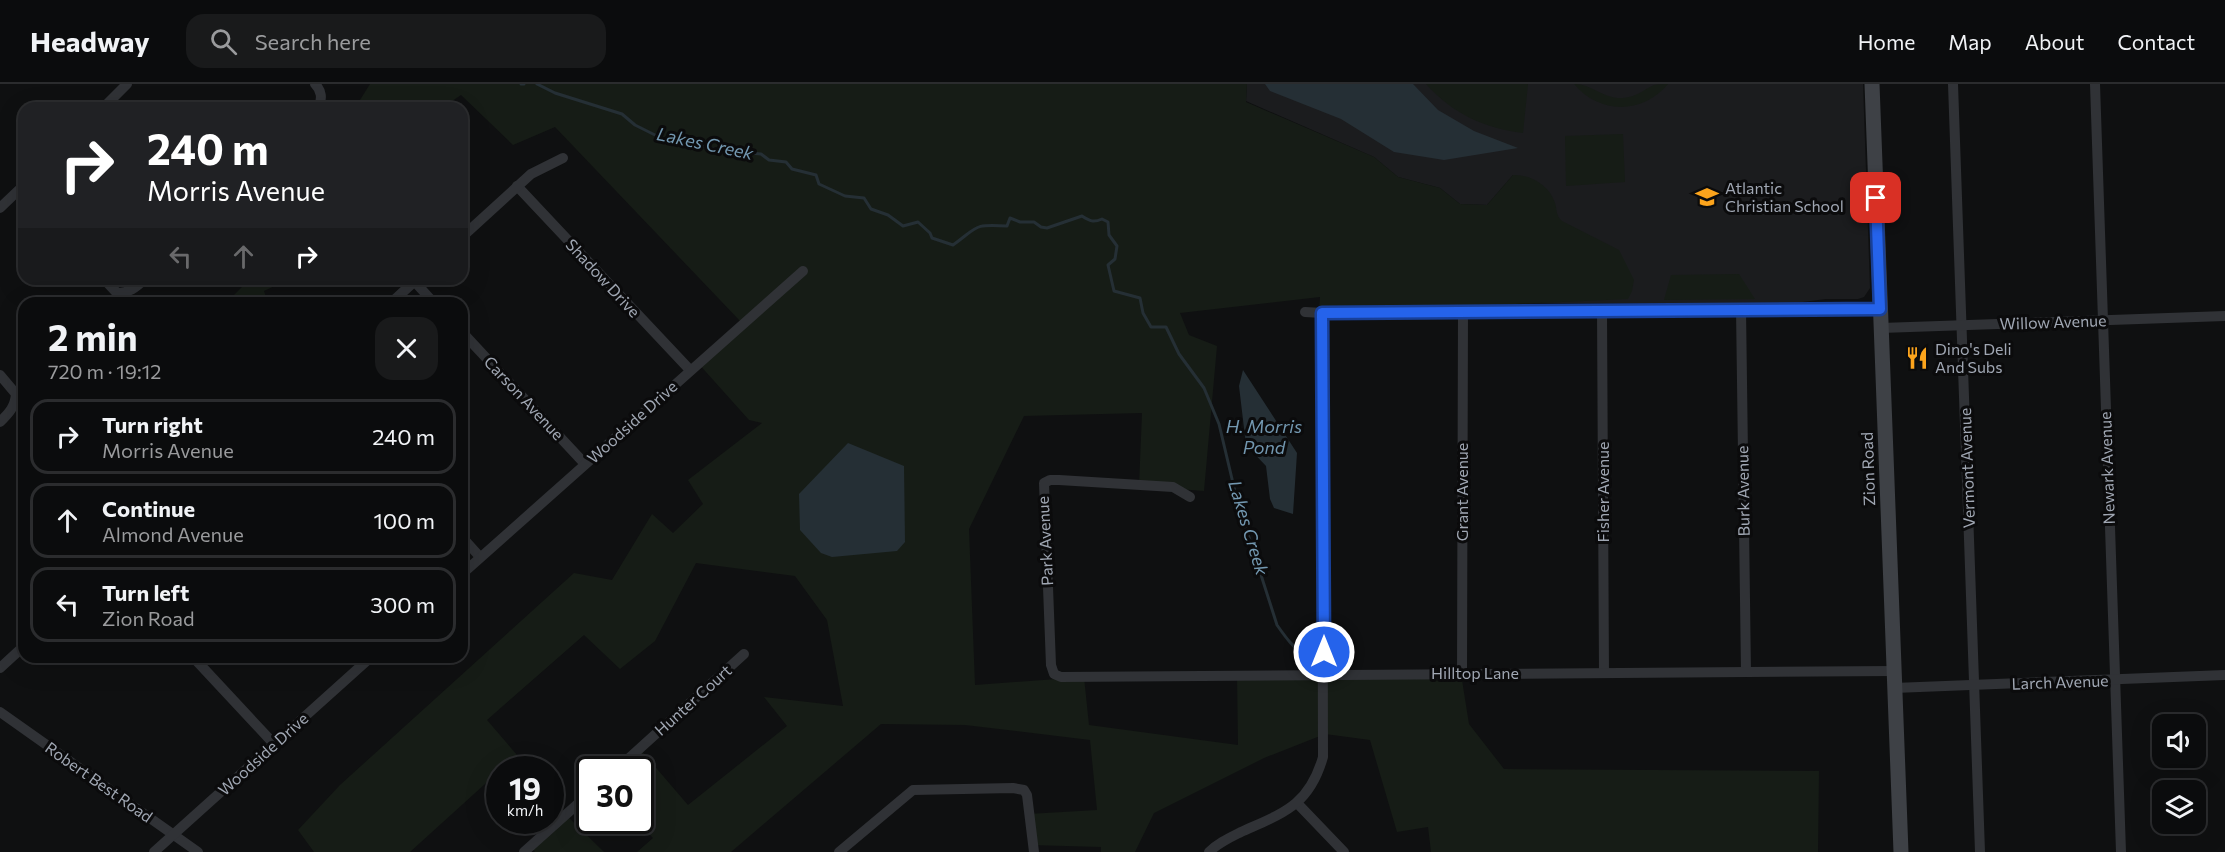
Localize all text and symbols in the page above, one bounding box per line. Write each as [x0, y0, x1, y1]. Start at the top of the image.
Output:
search box [186, 14, 606, 68]
text: Headway [30, 24, 150, 58]
icon: search [207, 25, 240, 58]
text: Search here [255, 28, 371, 55]
text: Home [1858, 29, 1915, 54]
text: Map [1948, 29, 1992, 54]
text: About [2025, 29, 2084, 54]
text: Contact [2117, 29, 2195, 54]
text: 240 m [147, 122, 269, 174]
water label: Lakes Creek [655, 122, 757, 164]
icon: right [48, 126, 126, 204]
pin [1850, 172, 1901, 223]
text: Morris Avenue [147, 174, 325, 207]
place label: Atlantic Christian School [1725, 178, 1844, 215]
icon: arrive [1859, 181, 1892, 214]
school or university icon: Atlantic Christian School [1694, 184, 1720, 210]
street label: Shadow Drive [562, 235, 644, 321]
icon: left [164, 240, 197, 273]
icon: ahead [227, 240, 260, 273]
icon: right [290, 240, 323, 273]
street label: Willow Avenue [1999, 310, 2107, 333]
text: 2 min [48, 314, 138, 358]
button: close [375, 317, 438, 380]
place label: Dino's Deli And Subs [1935, 339, 2012, 376]
restaurant icon: Dino's Deli And Subs [1904, 345, 1930, 371]
street label: Carson Avenue [481, 352, 568, 444]
text: 720 m · 19:12 [48, 359, 161, 383]
street label: Woodside Drive [583, 376, 681, 467]
street label: Vermont Avenue [1955, 408, 1978, 528]
text: Turn right [102, 411, 203, 438]
street label: Newark Avenue [2095, 411, 2118, 525]
water label: H. Morris Pond [1226, 415, 1302, 458]
icon: right [51, 420, 84, 453]
text: 240 m [372, 423, 435, 450]
street label: Zion Road [1857, 432, 1878, 506]
text: Morris Avenue [102, 438, 234, 462]
street label: Fisher Avenue [1593, 442, 1612, 542]
street label: Grant Avenue [1452, 443, 1471, 541]
street label: Burk Avenue [1732, 445, 1753, 537]
water label: Lakes Creek [1224, 478, 1274, 579]
text: Continue [102, 495, 195, 522]
street label: Park Avenue [1033, 496, 1056, 586]
icon: ahead [51, 504, 84, 537]
text: 100 m [373, 507, 435, 534]
text: Almond Avenue [102, 522, 244, 546]
text: Turn left [102, 579, 189, 606]
icon: left [51, 588, 84, 621]
text: 300 m [370, 591, 435, 618]
text: Zion Road [102, 606, 195, 630]
position arrow [1292, 620, 1356, 684]
street label: Hunter Court [650, 660, 735, 739]
street label: Hilltop Lane [1431, 663, 1519, 682]
street label: Larch Avenue [2011, 670, 2109, 693]
street label: Woodside Drive [214, 708, 312, 799]
map controls [2152, 714, 2206, 834]
button: sound [2152, 714, 2206, 768]
street label: Robert Best Road [42, 737, 157, 826]
speed limit sign: 30 [576, 756, 654, 834]
text: 19 [509, 769, 541, 806]
button: layers [2152, 780, 2206, 834]
text: km/h [507, 801, 543, 819]

